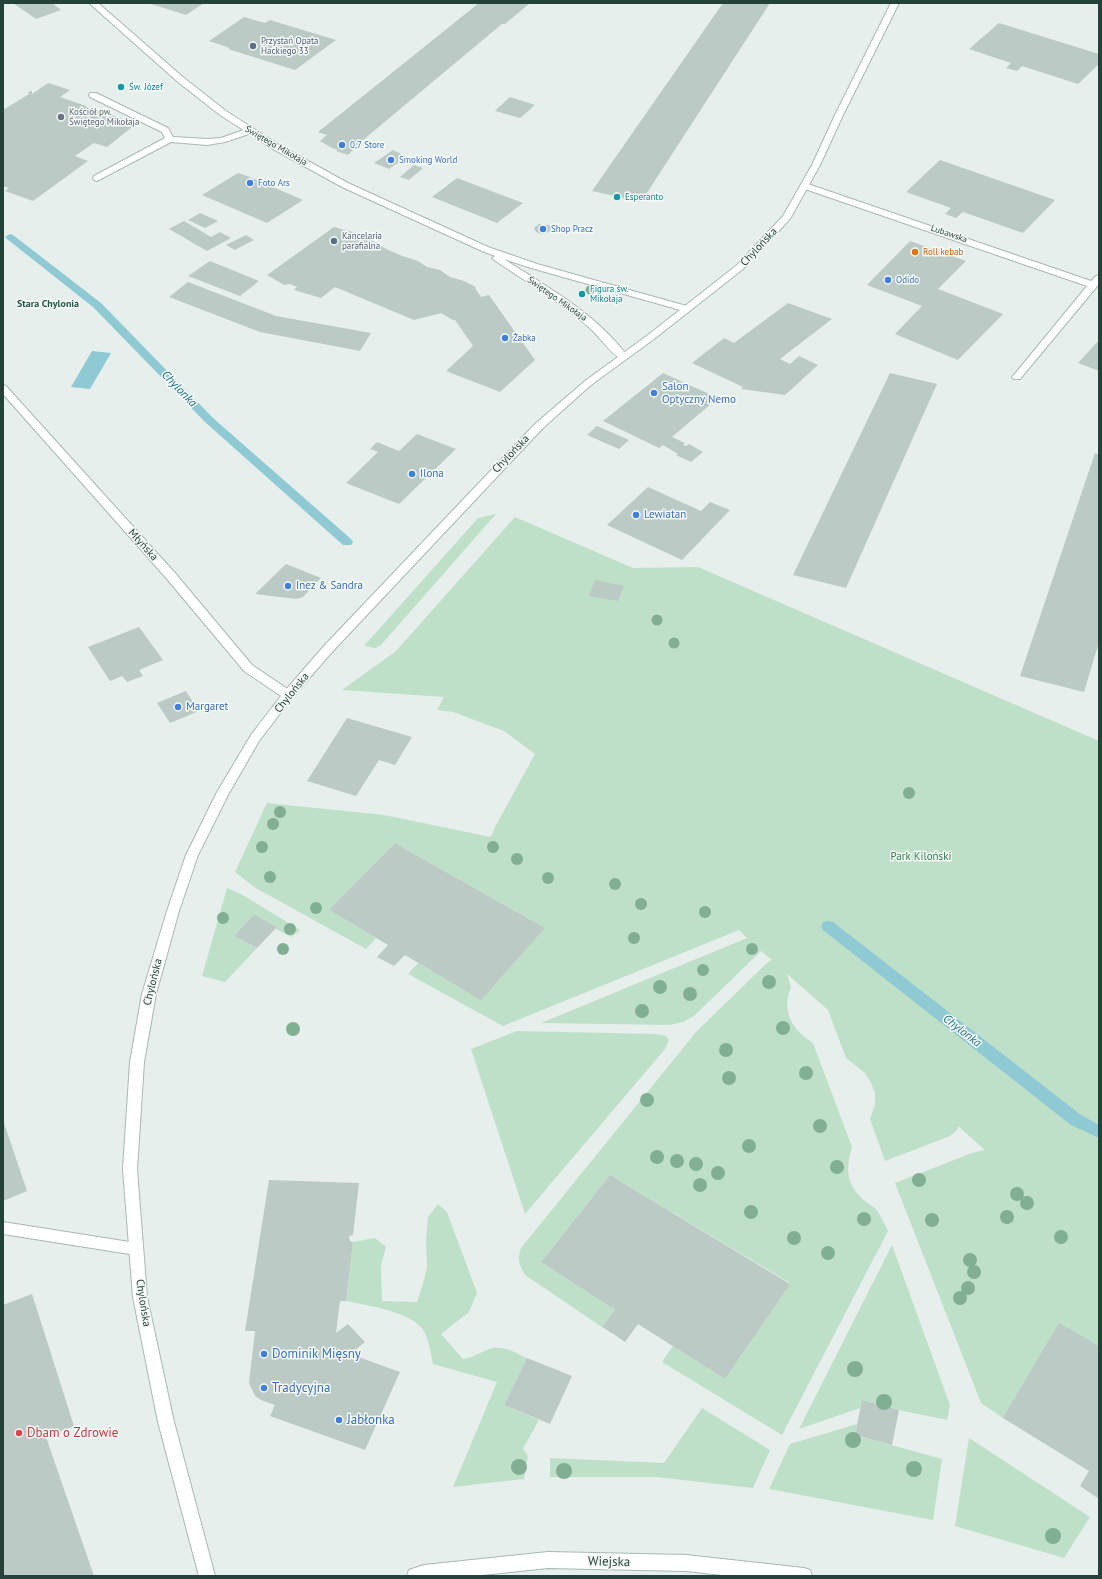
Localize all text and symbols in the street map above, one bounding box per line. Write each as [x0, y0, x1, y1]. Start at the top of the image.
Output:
place label: Przystań Opata Hackiego 33 [261, 36, 319, 57]
marker: Przystań Opata Hackiego 33 [248, 41, 258, 51]
marker: Św. Józef [116, 82, 126, 92]
place label: Św. Józef [129, 82, 163, 92]
place label: Kościół pw. Świętego Mikołaja [69, 107, 139, 128]
marker: Kościół pw. Świętego Mikołaja [56, 112, 66, 122]
street label: Świętego Mikołaja [243, 124, 309, 168]
marker: 0,7 Store [337, 140, 347, 150]
place label: 0,7 Store [350, 140, 384, 150]
marker: Smoking World [386, 155, 396, 165]
place label: Smoking World [399, 155, 457, 165]
marker: Foto Ars [245, 178, 255, 188]
place label: Foto Ars [258, 178, 290, 188]
marker: Esperanto [612, 192, 622, 202]
place label: Esperanto [625, 192, 663, 202]
street label: Lubawska [929, 223, 969, 245]
marker: Shop Pracz [538, 224, 548, 234]
place label: Shop Pracz [551, 224, 593, 234]
street label: Chylońska [738, 225, 780, 269]
place label: Kancelaria parafialna [342, 231, 382, 252]
marker: Kancelaria parafialna [329, 236, 339, 246]
marker: Roll kebab [910, 247, 920, 257]
place label: Roll kebab [923, 247, 963, 257]
street label: Świętego Mikołaja [525, 274, 589, 324]
marker: Odido [883, 275, 893, 285]
place label: Odido [896, 275, 919, 285]
place label: Figura św. Mikołaja [590, 284, 628, 305]
marker: Figura św. Mikołaja [577, 289, 587, 299]
district label: Stara Chylonia [17, 298, 79, 310]
marker: Żabka [500, 333, 510, 343]
place label: Żabka [513, 333, 536, 343]
water label: Chylonka [158, 368, 200, 410]
place label: Salon Optyczny Nemo [662, 380, 736, 406]
marker: Salon Optyczny Nemo [649, 388, 659, 398]
street label: Chylońska [490, 432, 532, 476]
place label: Ilona [420, 467, 444, 481]
marker: Ilona [407, 469, 417, 479]
place label: Lewiatan [644, 508, 686, 522]
marker: Lewiatan [631, 510, 641, 520]
street label: Młyńska [125, 526, 161, 564]
place label: Inez & Sandra [296, 579, 363, 593]
marker: Inez & Sandra [283, 581, 293, 591]
street label: Chylońska [272, 670, 312, 716]
place label: Margaret [186, 700, 228, 714]
marker: Margaret [173, 702, 183, 712]
park label: Park Kiloński [891, 850, 951, 864]
street label: Chylońska [141, 957, 165, 1007]
water label: Chylonka [940, 1012, 984, 1050]
street label: Chylońska [133, 1278, 153, 1328]
place label: Dominik Mięsny [272, 1346, 361, 1362]
marker: Dominik Mięsny [259, 1349, 269, 1359]
place label: Tradycyjna [272, 1380, 330, 1396]
marker: Tradycyjna [259, 1383, 269, 1393]
place label: Jabłonka [347, 1412, 395, 1428]
marker: Jabłonka [334, 1415, 344, 1425]
place label: Dbam o Zdrowie [27, 1425, 118, 1441]
marker: Dbam o Zdrowie [14, 1428, 24, 1438]
street label: Wiejska [588, 1554, 630, 1570]

